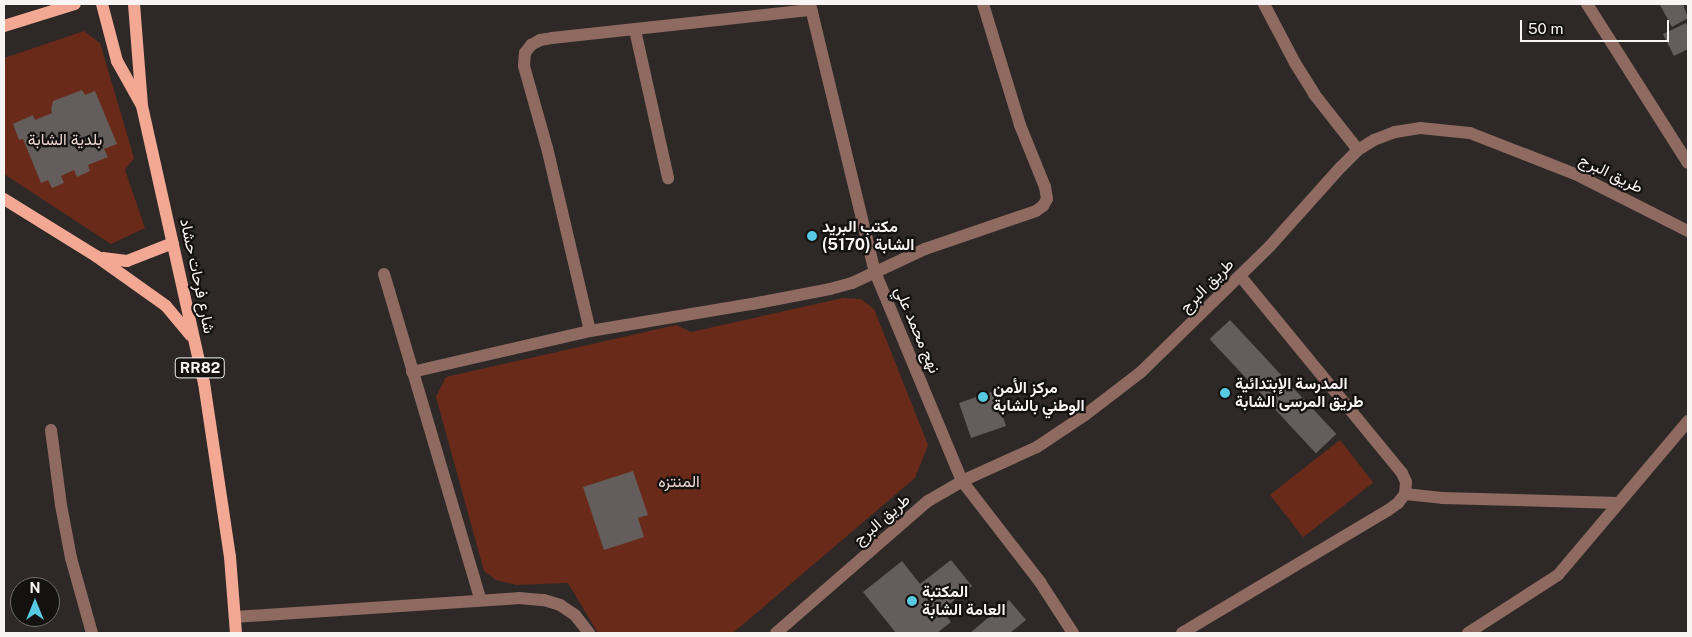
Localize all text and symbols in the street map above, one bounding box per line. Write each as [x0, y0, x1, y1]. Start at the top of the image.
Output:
scale bar [1522, 10, 1671, 42]
text: 50 m [1528, 20, 1563, 37]
park label: بلدية الشابة [28, 130, 102, 150]
street label: طريق البرج [1576, 150, 1646, 198]
street label: شارع فرحات حشاد [175, 217, 219, 335]
place label: مكتب البريد الشابة (5170) [822, 217, 914, 255]
marker: مكتب البريد الشابة (5170) [806, 230, 818, 242]
street label: طريق البرج [1176, 255, 1238, 317]
street label: نهج محمد علي [890, 284, 944, 376]
road number: RR82 [174, 356, 226, 380]
place label: المدرسة الإبتدائية طريق المرسى الشابة [1235, 374, 1364, 412]
place label: مركز الأمن الوطني بالشابة [993, 378, 1085, 416]
marker: المدرسة الإبتدائية طريق المرسى الشابة [1219, 387, 1231, 399]
marker: مركز الأمن الوطني بالشابة [977, 391, 989, 403]
park label: المنتزه [658, 472, 700, 492]
street label: طريق البرج [850, 490, 914, 550]
north arrow [10, 577, 60, 627]
text: N [30, 580, 40, 596]
place label: المكتبة العامة الشابة [922, 582, 1006, 620]
marker: المكتبة العامة الشابة [906, 595, 918, 607]

